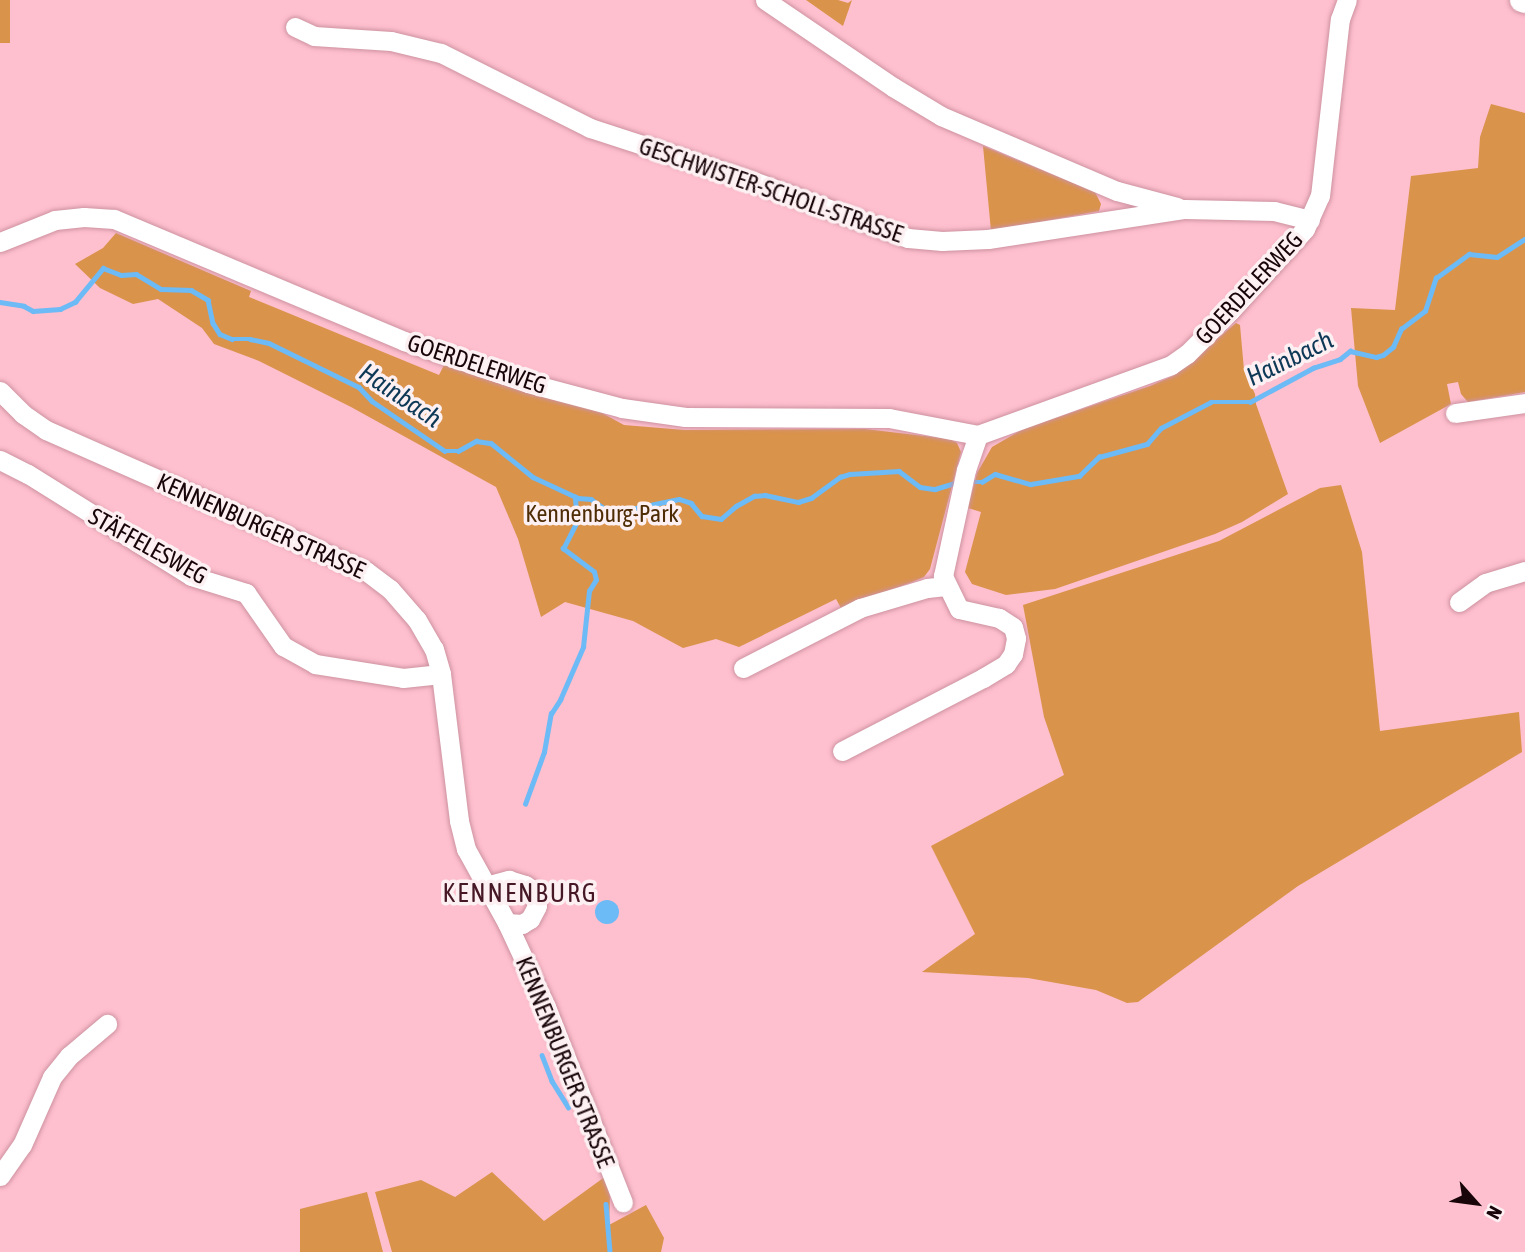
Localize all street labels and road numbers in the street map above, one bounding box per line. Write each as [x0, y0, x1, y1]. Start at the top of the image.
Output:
street label: GESCHWISTER-SCHOLL-STRASSE [635, 131, 907, 249]
street label: GOERDELERWEG [1189, 225, 1309, 351]
street label: GOERDELERWEG [404, 328, 550, 400]
street label: KENNENBURGER STRASSE [152, 467, 370, 585]
street label: STÄFFELESWEG [84, 502, 212, 590]
street label: KENNENBURGER STRASSE [510, 952, 620, 1172]

